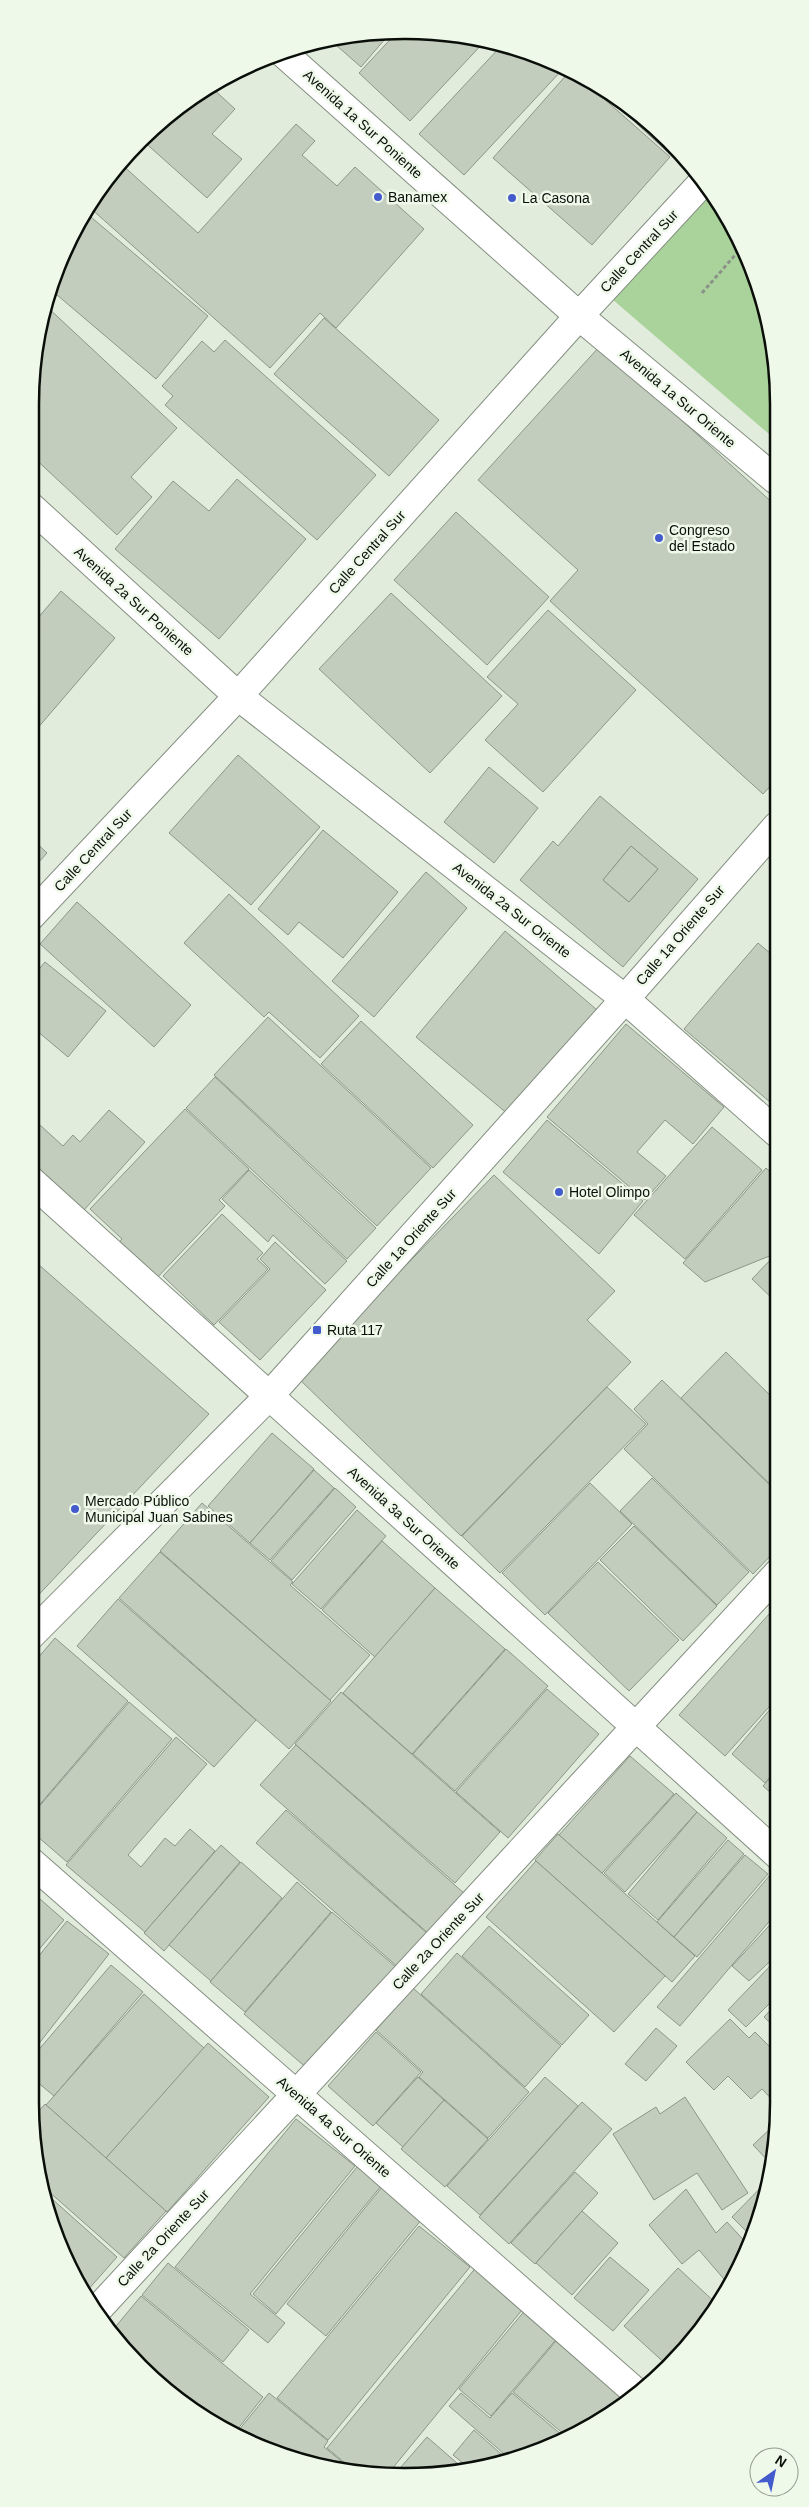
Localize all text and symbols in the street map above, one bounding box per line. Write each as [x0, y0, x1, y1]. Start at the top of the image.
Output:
street label: Avenida 1a Sur Poniente [300, 66, 426, 182]
place label: Banamex [388, 189, 447, 205]
place label: La Casona [522, 190, 590, 206]
marker: Banamex [372, 191, 384, 203]
marker: La Casona [506, 192, 518, 204]
street label: Calle Central Sur [597, 206, 681, 295]
street label: Avenida 1a Sur Oriente [617, 345, 739, 451]
street label: Calle Central Sur [325, 507, 409, 597]
place label: Congreso del Estado [669, 522, 735, 554]
marker: Congreso del Estado [653, 532, 665, 544]
street label: Avenida 2a Sur Poniente [71, 543, 197, 659]
street label: Calle Central Sur [51, 805, 135, 894]
street label: Avenida 2a Sur Oriente [450, 859, 574, 961]
street label: Calle 1a Oriente Sur [632, 882, 728, 988]
place label: Hotel Olimpo [569, 1184, 650, 1200]
street label: Calle 1a Oriente Sur [363, 1185, 460, 1290]
marker: Hotel Olimpo [553, 1186, 565, 1198]
place label: Ruta 117 [327, 1322, 383, 1338]
marker: Ruta 117 [311, 1324, 323, 1336]
street label: Avenida 3a Sur Oriente [345, 1463, 463, 1573]
place label: Mercado Público Municipal Juan Sabines [85, 1493, 233, 1525]
marker: Mercado Público Municipal Juan Sabines [69, 1503, 81, 1515]
street label: Calle 2a Oriente Sur [389, 1889, 487, 1993]
street label: Avenida 4a Sur Oriente [274, 2073, 394, 2181]
street label: Calle 2a Oriente Sur [114, 2186, 212, 2290]
north arrow [749, 2447, 799, 2497]
text: N [772, 2452, 790, 2471]

